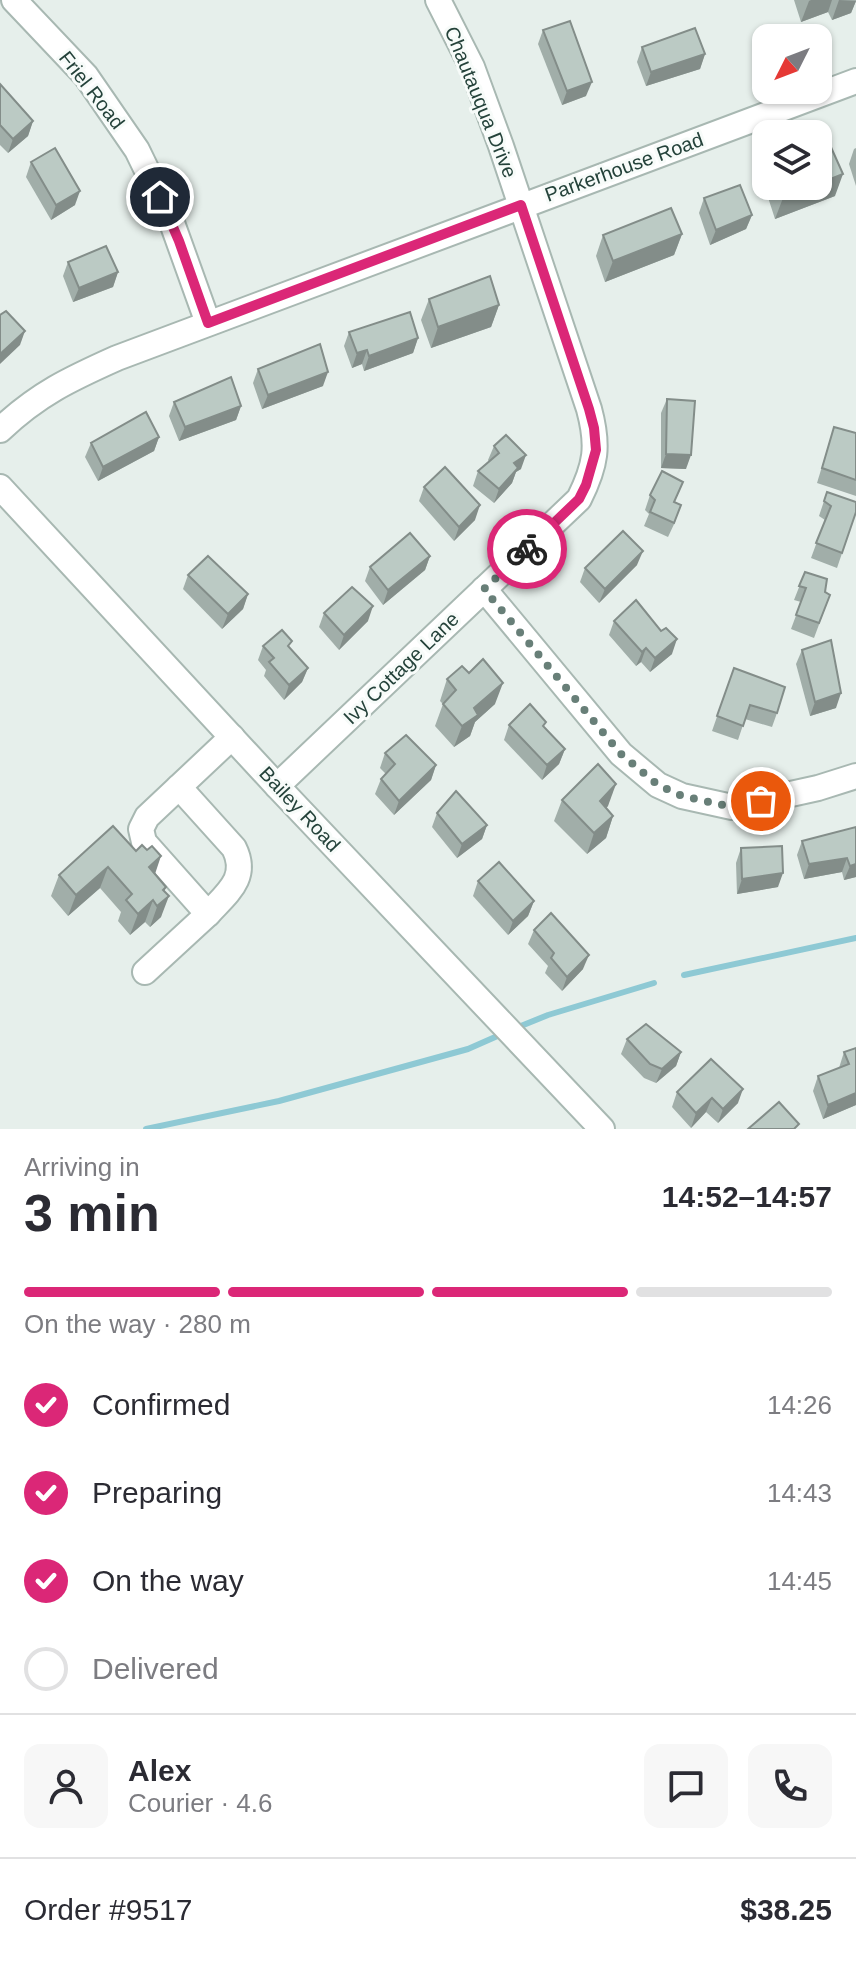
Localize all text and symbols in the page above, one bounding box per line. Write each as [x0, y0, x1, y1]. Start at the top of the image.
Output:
street label: Chautauqua Drive [441, 23, 521, 181]
north arrow [752, 24, 832, 104]
map controls [752, 24, 832, 200]
street label: Friel Road [55, 47, 129, 133]
button: layers [752, 120, 832, 200]
street label: Parkerhouse Road [542, 128, 706, 206]
pin [126, 163, 194, 231]
icon: home [138, 175, 182, 219]
courier [487, 509, 567, 589]
icon: bike [505, 527, 549, 571]
street label: Ivy Cottage Lane [339, 608, 463, 728]
street label: Bailey Road [255, 762, 345, 856]
pin [727, 767, 795, 835]
icon: bag [739, 779, 783, 823]
text: Arriving in [24, 1152, 140, 1182]
text: 14:52–14:57 [662, 1180, 832, 1213]
text: 3 min [24, 1184, 160, 1242]
text: On the way · 280 m [24, 1309, 251, 1339]
icon: check [24, 1383, 68, 1427]
text: Confirmed [92, 1388, 230, 1421]
text: 14:26 [767, 1390, 832, 1420]
icon: check [24, 1471, 68, 1515]
text: Preparing [92, 1476, 222, 1509]
text: 14:43 [767, 1478, 832, 1508]
icon: check [24, 1559, 68, 1603]
text: On the way [92, 1564, 244, 1597]
text: 14:45 [767, 1566, 832, 1596]
text: Delivered [92, 1652, 219, 1685]
button: person [24, 1744, 108, 1828]
button: chat [644, 1744, 728, 1828]
button: phone [748, 1744, 832, 1828]
text: Alex [128, 1754, 191, 1787]
text: Courier · 4.6 [128, 1788, 273, 1818]
text: Order #9517 [24, 1893, 192, 1926]
text: $38.25 [740, 1893, 832, 1926]

